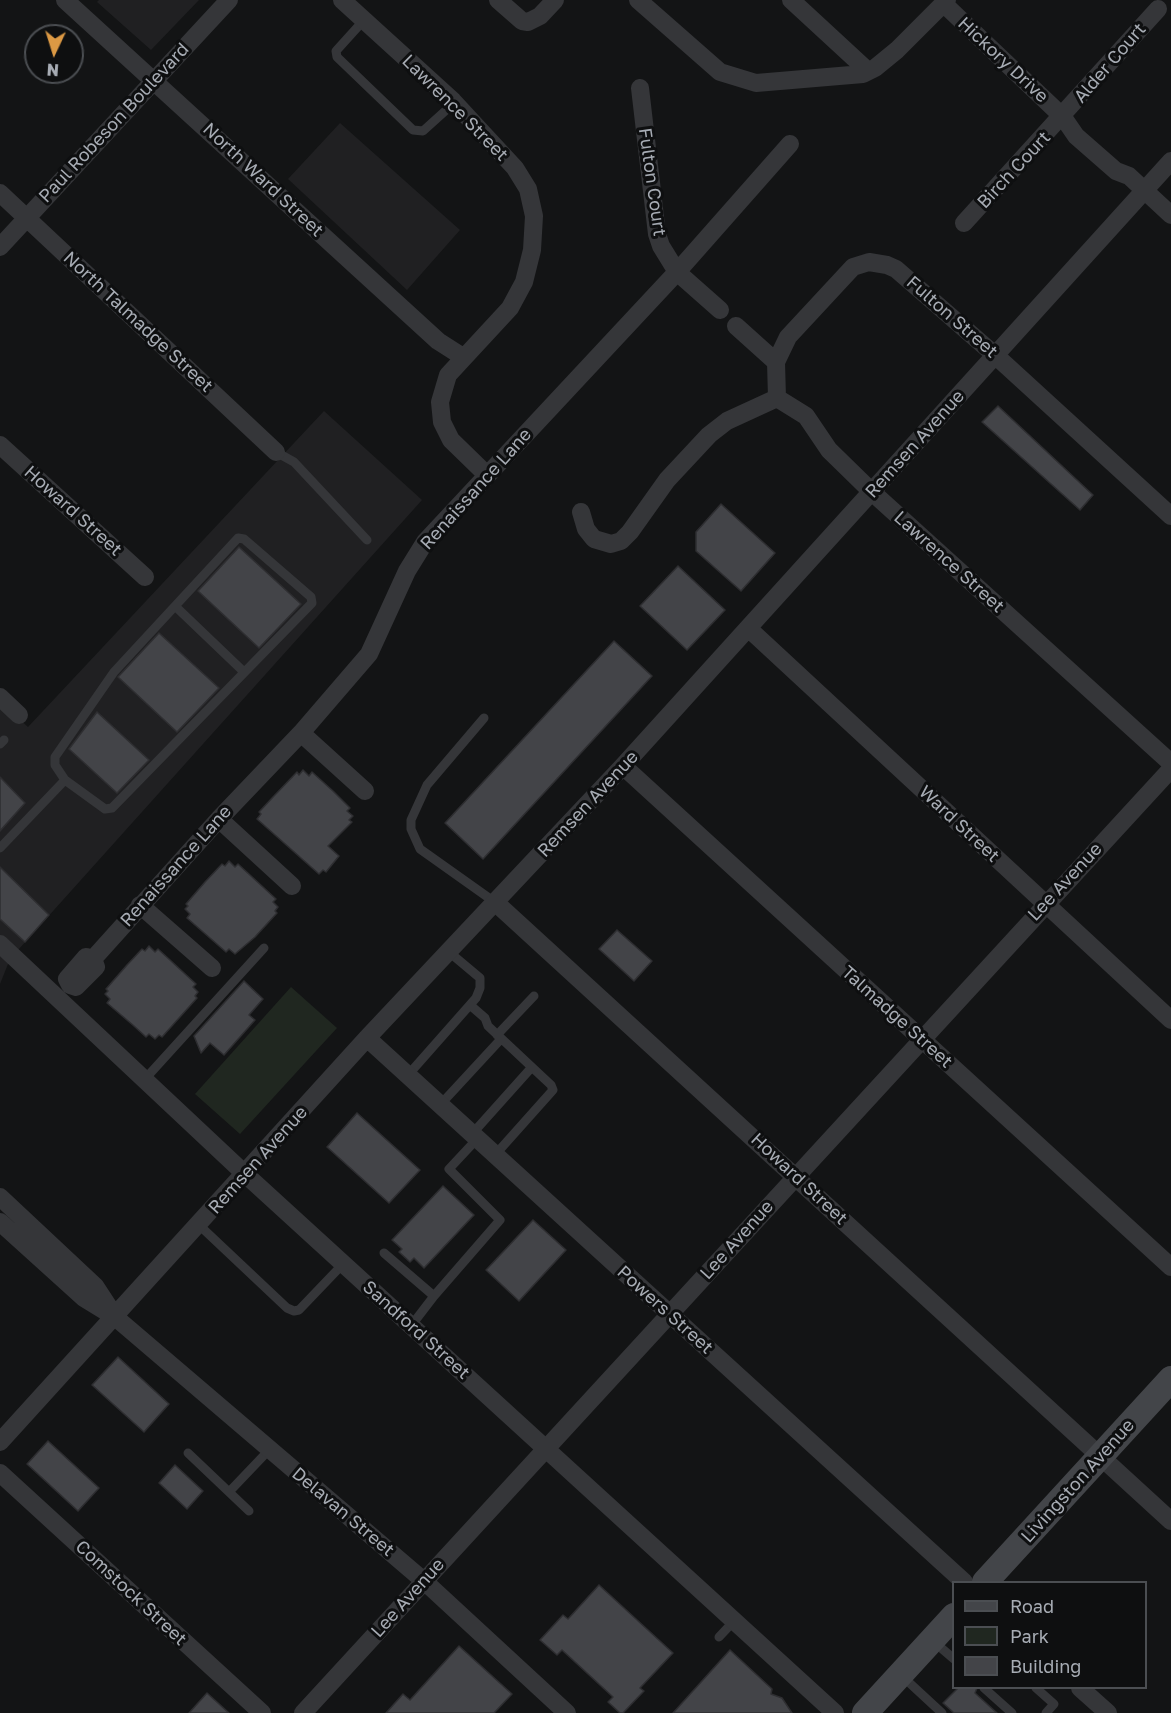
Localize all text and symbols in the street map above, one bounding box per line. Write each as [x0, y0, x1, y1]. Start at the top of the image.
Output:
street label: Hickory Drive [953, 13, 1053, 107]
street label: Alder Court [1069, 19, 1151, 107]
north arrow [24, 24, 84, 84]
street label: Paul Robeson Boulevard [34, 39, 194, 207]
street label: Lawrence Street [397, 50, 513, 166]
text: N [46, 60, 60, 80]
street label: North Ward Street [198, 119, 328, 241]
street label: Fulton Court [634, 126, 670, 238]
street label: Birch Court [973, 127, 1055, 213]
street label: North Talmadge Street [59, 247, 217, 397]
street label: Fulton Street [902, 272, 1002, 362]
street label: Remsen Avenue [861, 386, 969, 502]
street label: Renaissance Lane [416, 424, 536, 554]
street label: Howard Street [20, 461, 126, 561]
street label: Lawrence Street [889, 507, 1009, 617]
street label: Remsen Avenue [533, 746, 643, 862]
street label: Ward Street [914, 781, 1004, 867]
street label: Renaissance Lane [116, 801, 236, 931]
street label: Lee Avenue [1023, 838, 1107, 926]
street label: Talmadge Street [837, 961, 957, 1073]
street label: Remsen Avenue [204, 1102, 312, 1218]
street label: Howard Street [746, 1129, 852, 1229]
street label: Lee Avenue [696, 1196, 778, 1284]
street label: Powers Street [613, 1261, 717, 1359]
street label: Sandford Street [358, 1276, 474, 1384]
street label: Livingston Avenue [1017, 1415, 1139, 1547]
street label: Delavan Street [287, 1463, 399, 1561]
street label: Comstock Street [71, 1536, 191, 1650]
street label: Lee Avenue [367, 1554, 449, 1642]
legend [952, 1581, 1147, 1689]
text: Road [1010, 1595, 1054, 1617]
text: Park [1010, 1625, 1049, 1647]
text: Building [1010, 1655, 1081, 1677]

